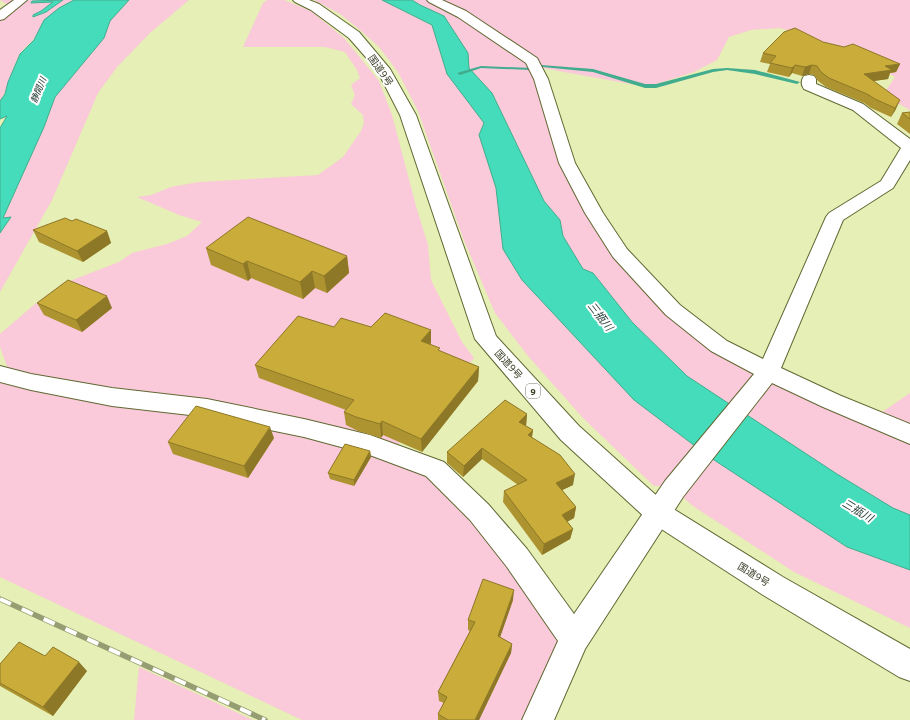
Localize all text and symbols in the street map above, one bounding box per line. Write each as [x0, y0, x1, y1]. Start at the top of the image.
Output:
street label: 国道9号 [365, 51, 397, 89]
water label: 静間川 [27, 74, 49, 105]
water label: 三瓶川 [585, 298, 618, 334]
street label: 国道9号 [492, 346, 526, 382]
road number: 9 [526, 384, 540, 398]
water label: 三瓶川 [840, 495, 877, 525]
street label: 国道9号 [735, 559, 773, 589]

